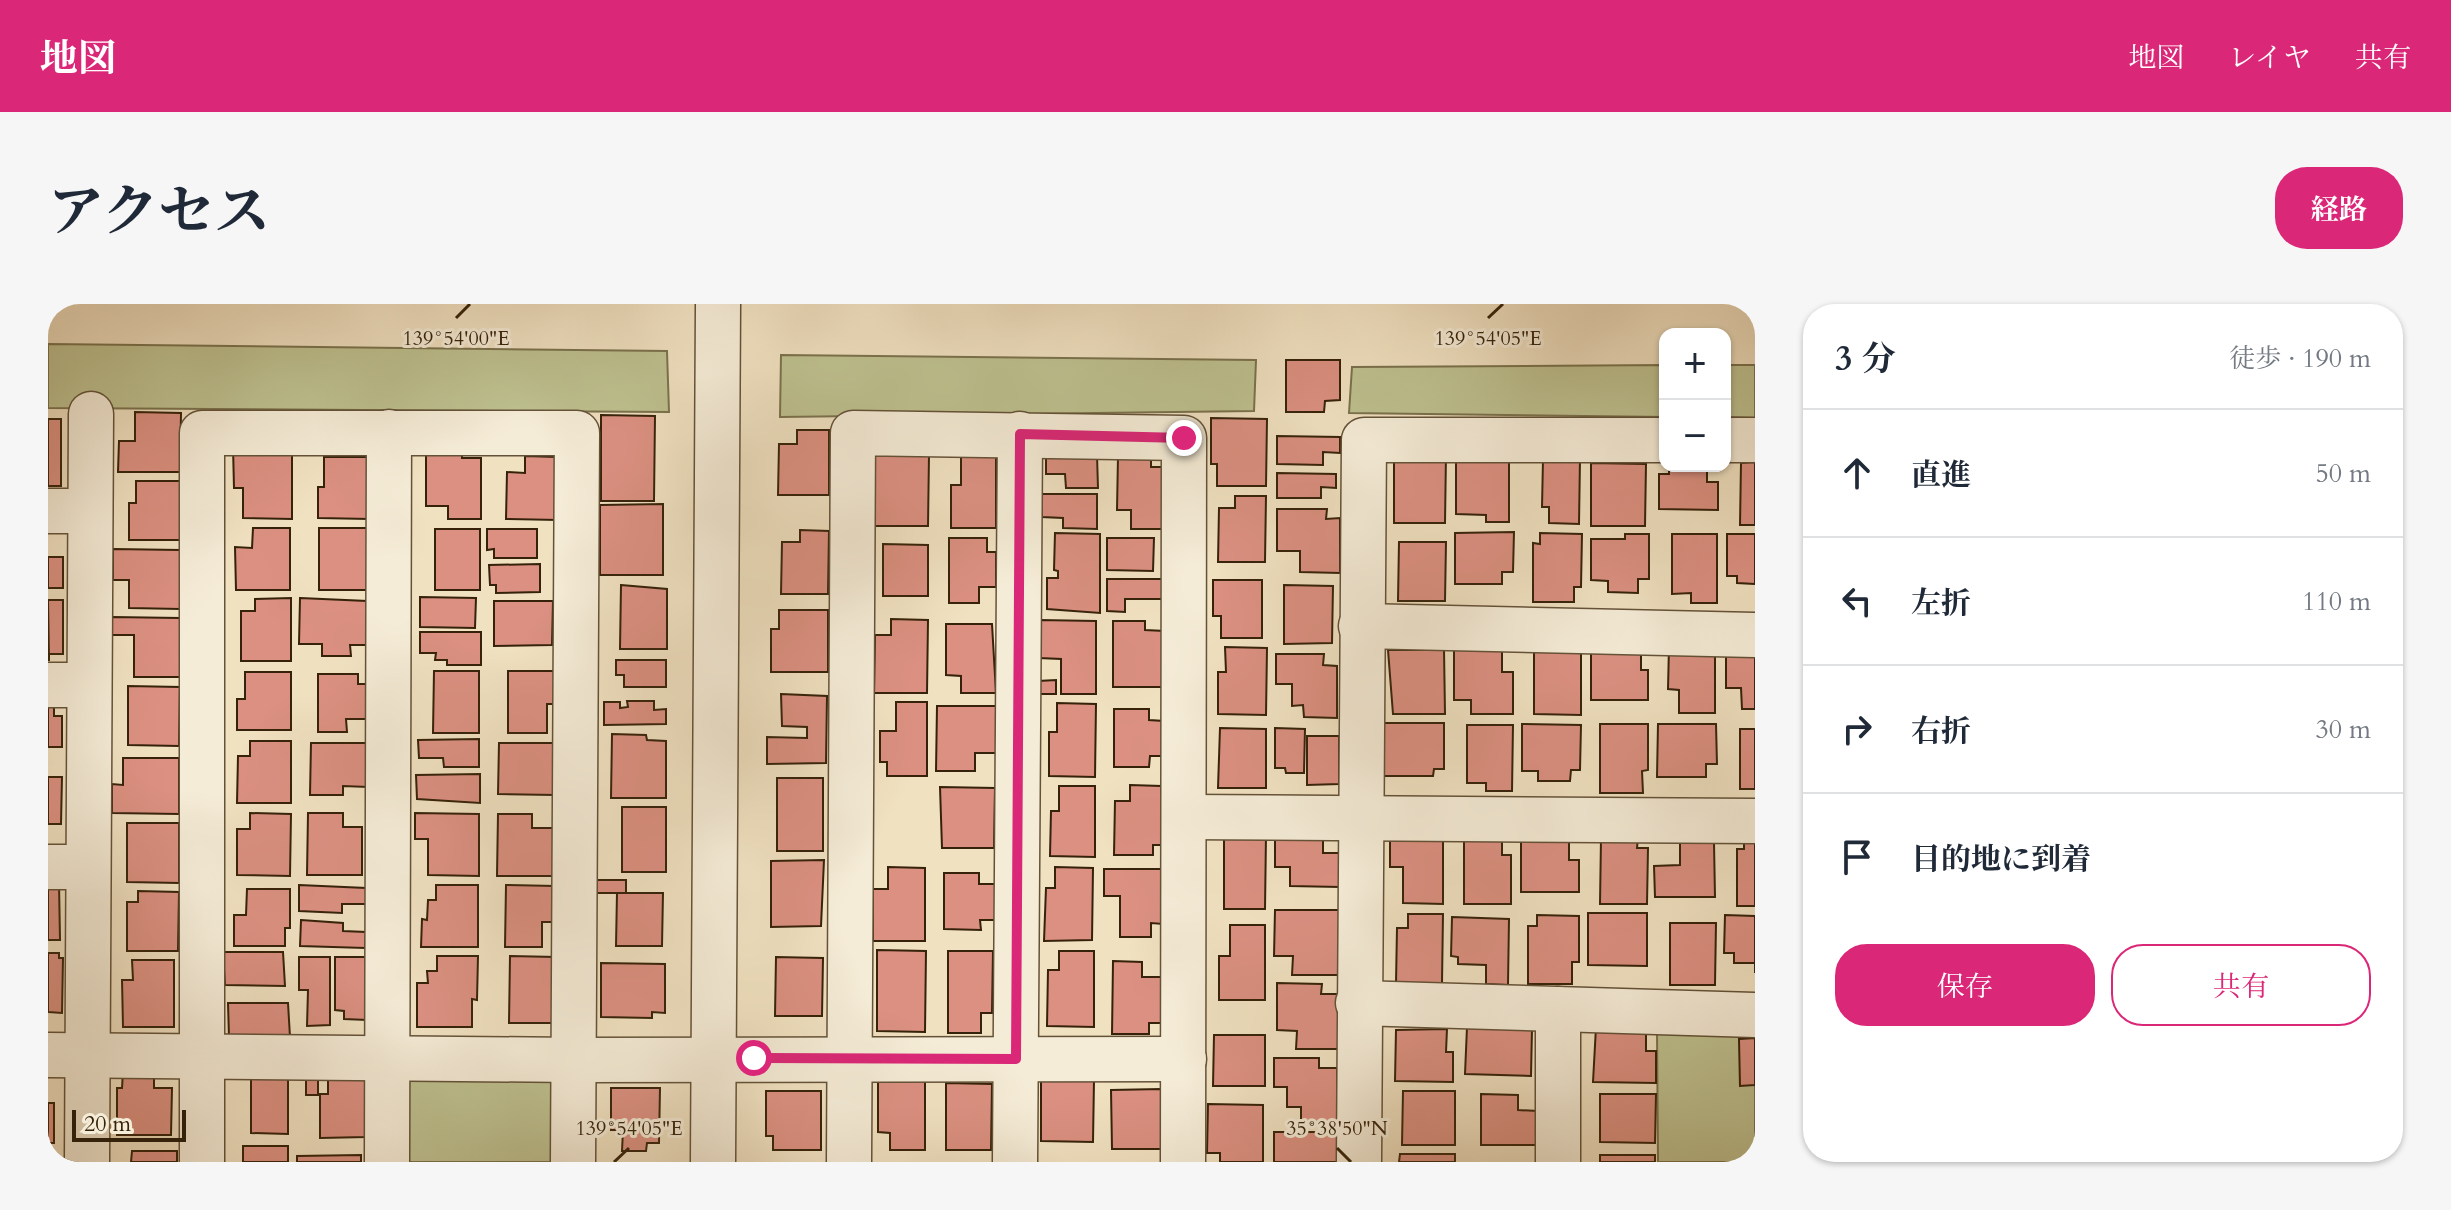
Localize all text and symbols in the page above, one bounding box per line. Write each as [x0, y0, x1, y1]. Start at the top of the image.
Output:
text: 地図 [40, 33, 116, 85]
text: 地図 [2128, 39, 2184, 77]
text: レイヤ [2228, 39, 2311, 77]
text: 共有 [2355, 39, 2411, 77]
button: 経路 [2275, 167, 2403, 249]
text: アクセス [48, 175, 270, 250]
text: 139°54'00"E [403, 325, 509, 352]
text: 139°54'05"E [1435, 325, 1541, 352]
map controls [1659, 328, 1731, 472]
button: + [1659, 328, 1731, 400]
text: 3 分 [1835, 336, 1896, 382]
text: 徒歩 · 190 m [2230, 341, 2371, 376]
button: − [1659, 400, 1731, 472]
route end [1166, 420, 1202, 456]
icon: ahead [1835, 451, 1879, 495]
text: 直進 [1911, 455, 1971, 496]
text: 50 m [2315, 456, 2371, 491]
icon: left [1835, 579, 1879, 623]
text: 左折 [1911, 583, 1971, 624]
text: 110 m [2302, 584, 2371, 619]
icon: right [1835, 707, 1879, 751]
text: 右折 [1911, 711, 1971, 752]
text: 30 m [2315, 712, 2371, 747]
icon: arrive [1835, 835, 1879, 879]
text: 目的地に到着 [1911, 839, 2091, 880]
button: 保存 [1835, 944, 2095, 1026]
button: 共有 [2111, 944, 2371, 1026]
route start [736, 1040, 772, 1076]
scale bar [72, 1106, 186, 1142]
text: 20 m [84, 1109, 131, 1139]
text: 139°54'05"E [576, 1115, 682, 1142]
text: 35°38'50"N [1286, 1115, 1388, 1142]

